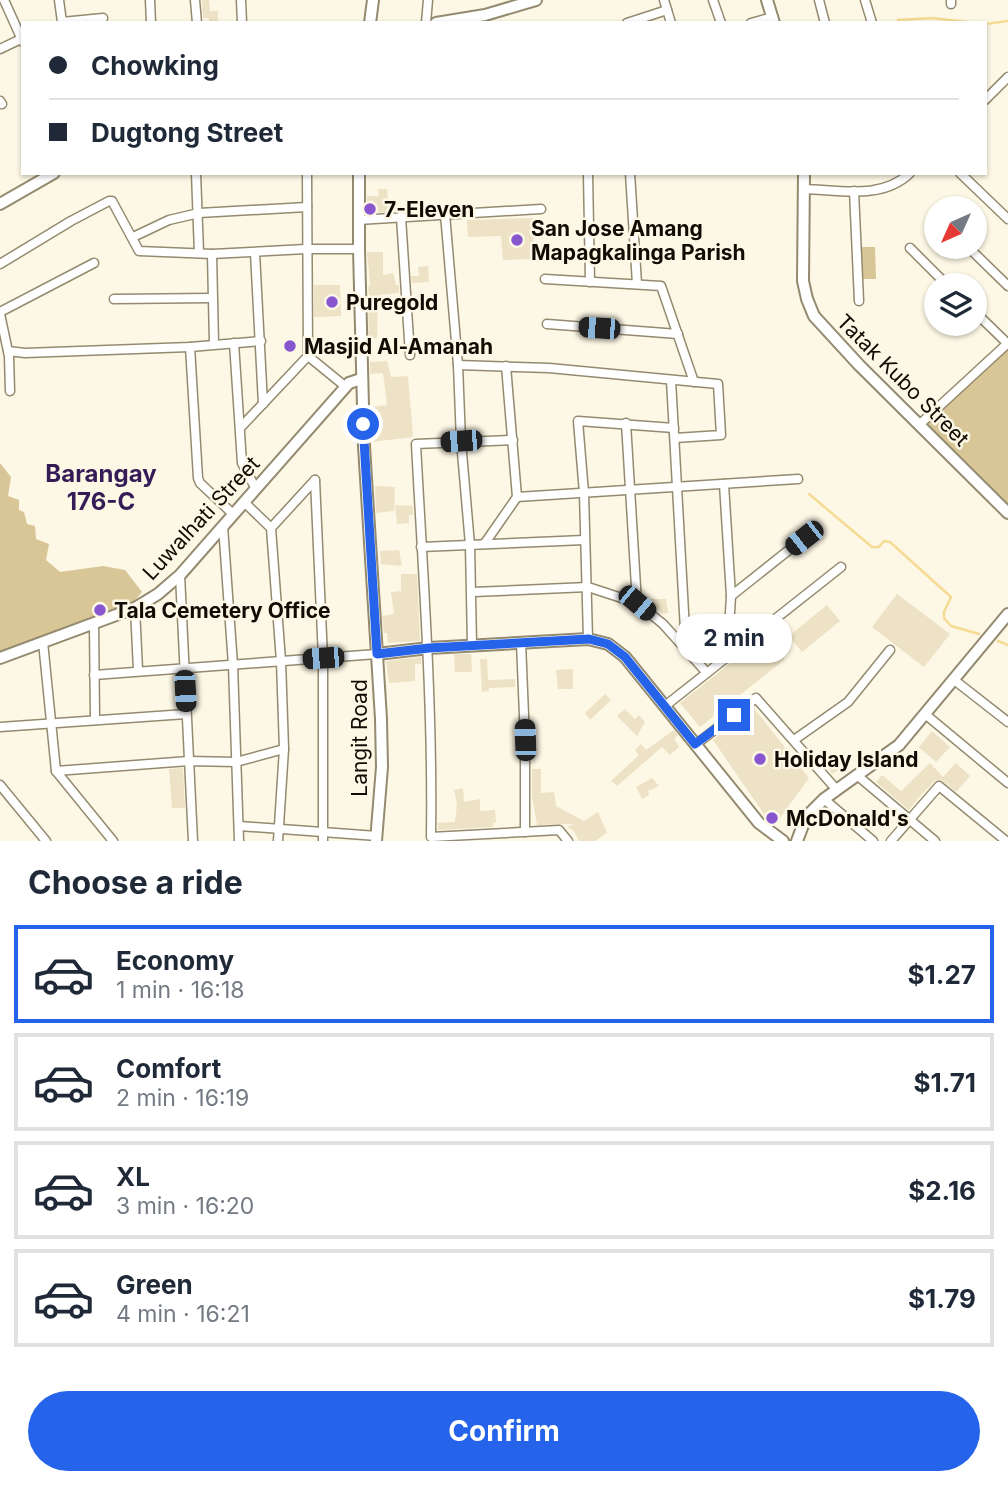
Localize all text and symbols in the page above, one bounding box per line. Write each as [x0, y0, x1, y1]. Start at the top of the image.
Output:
text: Chowking [91, 50, 219, 81]
text: Dugtong Street [91, 117, 283, 148]
north arrow [924, 196, 987, 259]
map controls [924, 196, 987, 336]
place label: 7-Eleven [384, 197, 474, 222]
marker: 7-Eleven [362, 201, 378, 217]
place label: San Jose Amang Mapagkalinga Parish [531, 216, 746, 265]
marker: San Jose Amang Mapagkalinga Parish [509, 232, 525, 248]
button: layers [924, 273, 987, 336]
place label: Puregold [346, 290, 438, 315]
marker: Puregold [324, 294, 340, 310]
street label: Tatak Kubo Street [832, 309, 974, 451]
car [578, 316, 621, 340]
place label: Masjid Al-Amanah [304, 334, 493, 359]
marker: Masjid Al-Amanah [282, 338, 298, 354]
route start [347, 408, 379, 440]
car [440, 429, 483, 453]
street label: Luwalhati Street [137, 451, 265, 585]
district label: Barangay 176-C [45, 459, 157, 516]
car [781, 517, 828, 559]
car [615, 581, 660, 625]
place label: Tala Cemetery Office [114, 598, 331, 623]
marker: Tala Cemetery Office [92, 602, 108, 618]
callout: 2 min [676, 614, 792, 662]
text: 2 min [703, 624, 765, 652]
car [302, 646, 345, 670]
car [174, 669, 197, 713]
street label: Langit Road [347, 679, 372, 797]
route end [718, 699, 750, 731]
car [514, 719, 537, 761]
place label: Holiday Island [774, 747, 919, 772]
marker: Holiday Island [752, 751, 768, 767]
place label: McDonald's [786, 806, 909, 831]
marker: McDonald's [764, 810, 780, 826]
text: Choose a ride [28, 863, 243, 902]
icon: car [32, 943, 95, 1006]
text: Economy [116, 945, 234, 976]
text: $1.27 [908, 959, 976, 990]
text: 1 min · 16:18 [116, 976, 245, 1004]
icon: car [32, 1051, 95, 1114]
text: Comfort [116, 1053, 221, 1084]
text: $1.71 [913, 1067, 976, 1098]
text: 2 min · 16:19 [116, 1084, 249, 1112]
icon: car [32, 1159, 95, 1222]
text: XL [116, 1161, 150, 1192]
text: $2.16 [908, 1175, 976, 1206]
text: 3 min · 16:20 [116, 1192, 254, 1220]
icon: car [32, 1267, 95, 1330]
text: Green [116, 1269, 193, 1300]
text: $1.79 [908, 1283, 976, 1314]
text: 4 min · 16:21 [116, 1300, 250, 1328]
button: Confirm [28, 1391, 980, 1471]

